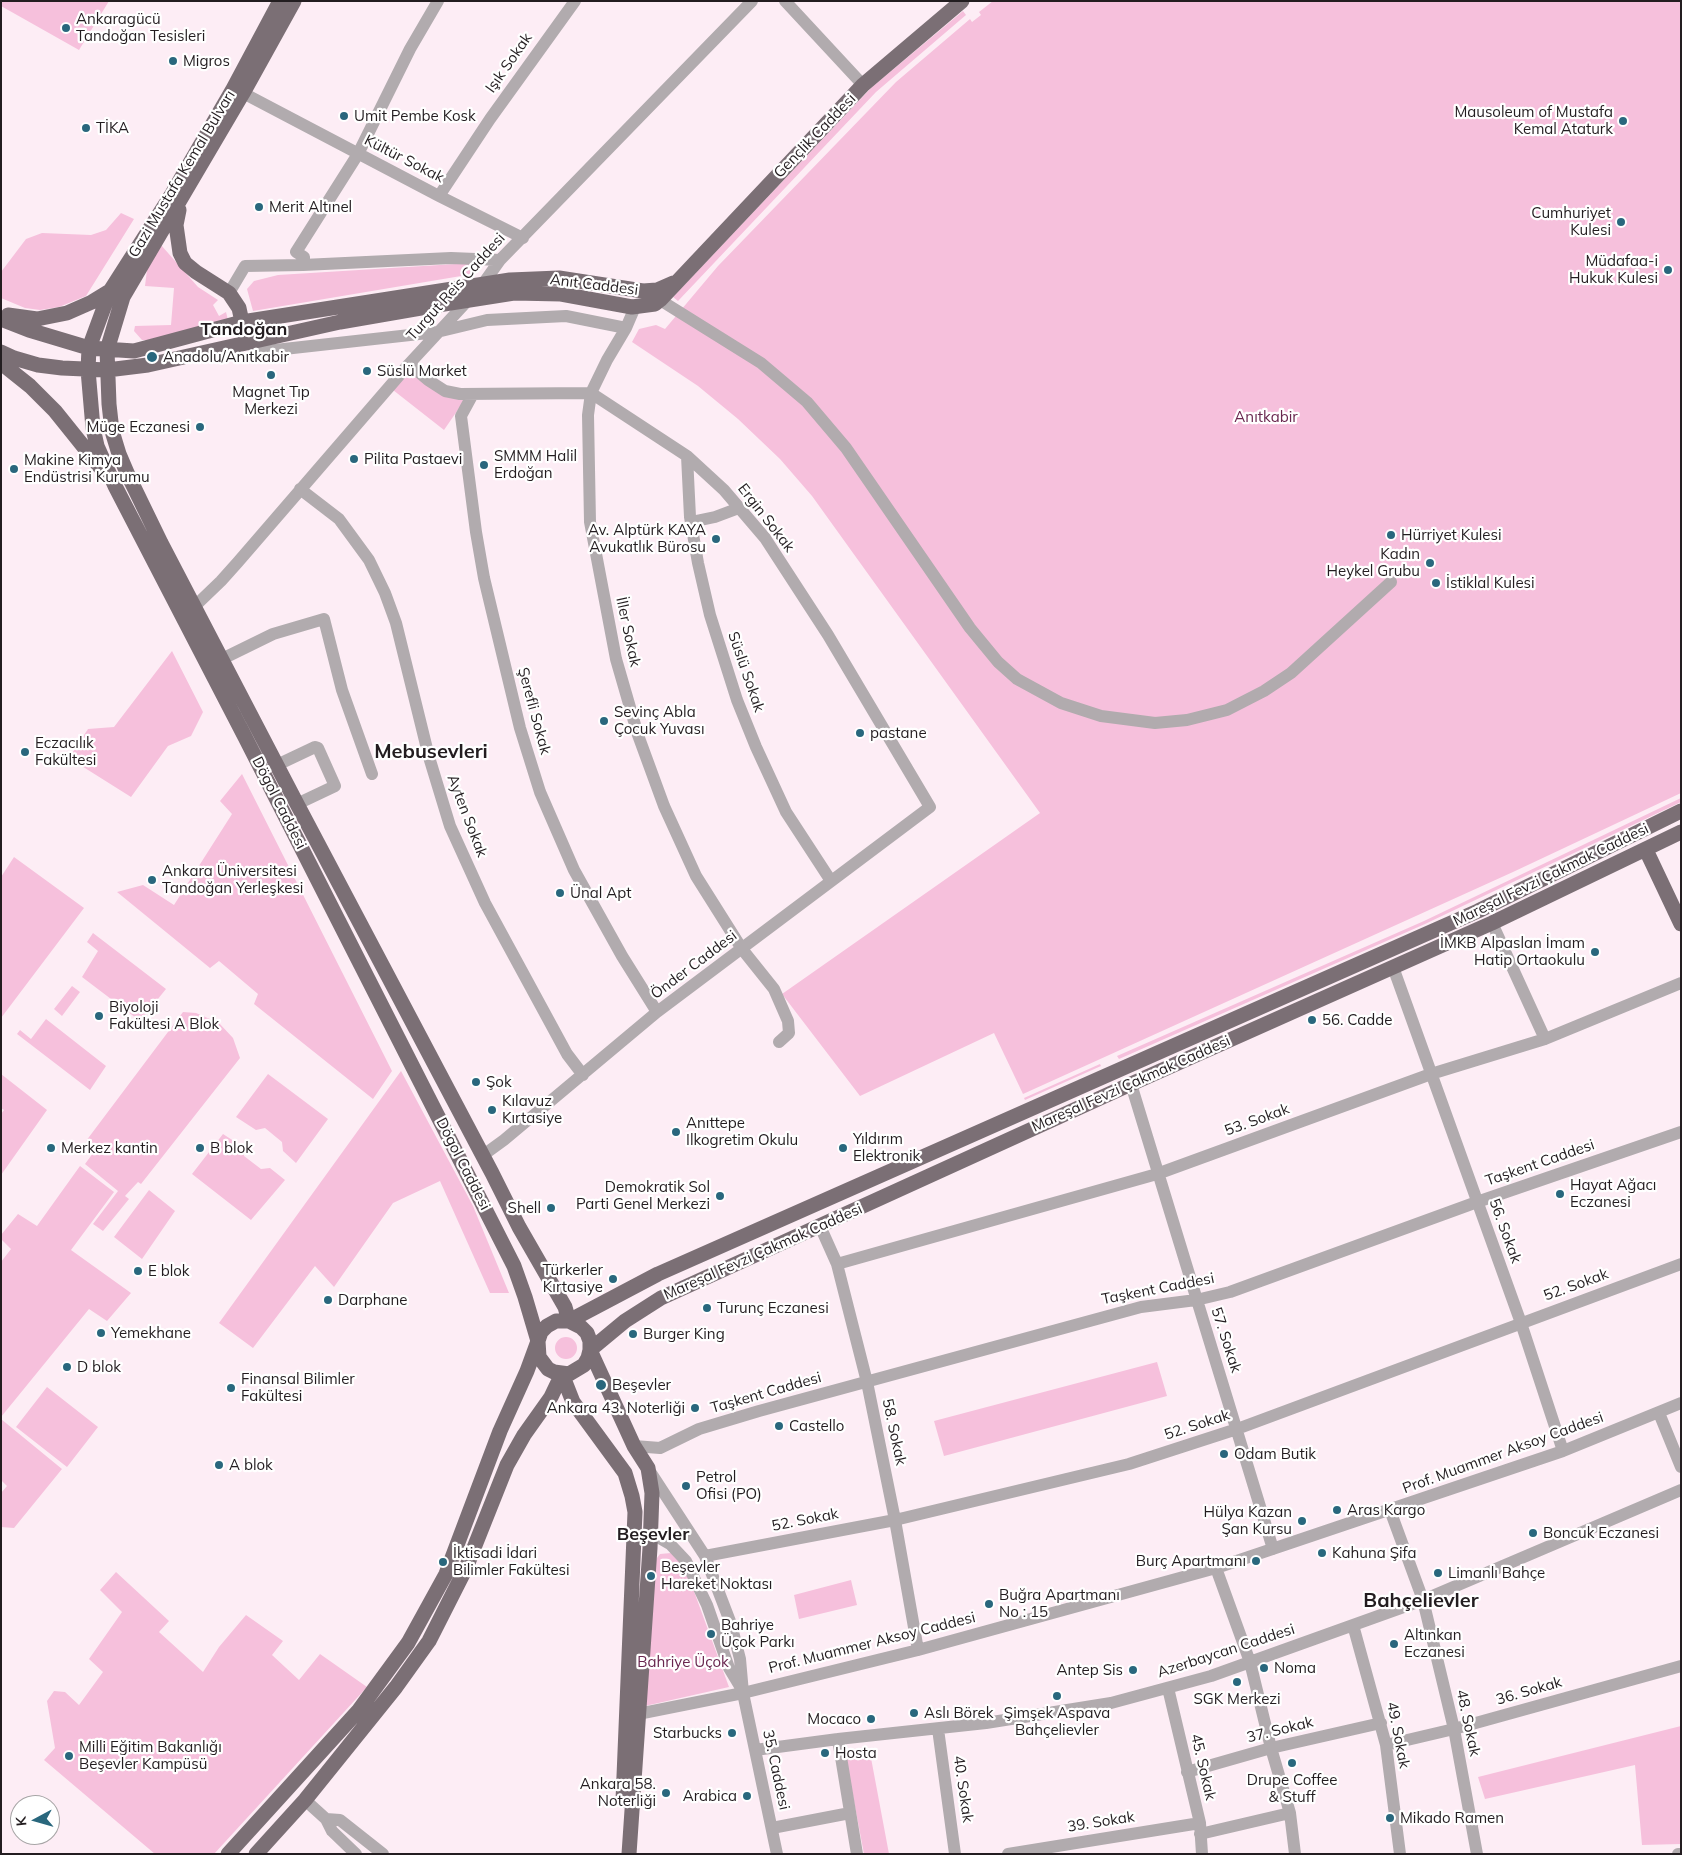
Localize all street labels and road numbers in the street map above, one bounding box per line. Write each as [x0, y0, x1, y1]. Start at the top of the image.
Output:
street label: Işık Sokak [482, 30, 536, 96]
street label: Gazi Mustafa Kemal Bulvarı [125, 87, 239, 261]
street label: Gençlik Caddesi [770, 90, 860, 182]
street label: Kültür Sokak [361, 131, 447, 187]
street label: Turgut Reis Caddesi [403, 230, 509, 344]
street label: Anıt Caddesi [549, 271, 639, 299]
street label: Ergin Sokak [734, 480, 798, 556]
street label: İller Sokak [612, 595, 644, 669]
street label: Süslü Sokak [724, 629, 768, 715]
street label: Şerefli Sokak [514, 665, 554, 757]
street label: Dögol Caddesi [248, 754, 310, 852]
street label: Ayten Sokak [443, 772, 491, 860]
street label: Mareşal Fevzi Çakmak Caddesi [1450, 820, 1652, 930]
street label: Önder Caddesi [647, 927, 741, 1003]
street label: Mareşal Fevzi Çakmak Caddesi [1029, 1032, 1233, 1136]
street label: 53. Sokak [1222, 1100, 1292, 1140]
street label: Dögol Caddesi [432, 1115, 494, 1213]
street label: Taşkent Caddesi [1483, 1136, 1597, 1190]
street label: 56. Sokak [1485, 1196, 1525, 1266]
street label: Mareşal Fevzi Çakmak Caddesi [661, 1200, 865, 1304]
street label: 52. Sokak [1541, 1265, 1611, 1305]
street label: Taşkent Caddesi [1100, 1269, 1216, 1309]
street label: 57. Sokak [1207, 1305, 1245, 1375]
street label: Taşkent Caddesi [709, 1369, 823, 1417]
street label: 58. Sokak [878, 1397, 910, 1467]
street label: 52. Sokak [1162, 1406, 1232, 1444]
street label: Prof. Muammer Aksoy Caddesi [1400, 1408, 1606, 1498]
street label: 52. Sokak [770, 1505, 840, 1535]
street label: Prof. Muammer Aksoy Caddesi [767, 1609, 977, 1677]
street label: Azerbaycan Caddesi [1155, 1620, 1297, 1682]
street label: 36. Sokak [1494, 1673, 1564, 1709]
street label: 48. Sokak [1452, 1688, 1484, 1758]
street label: 49. Sokak [1383, 1700, 1413, 1770]
street label: 37. Sokak [1245, 1713, 1315, 1747]
street label: 35. Caddesi [759, 1728, 793, 1812]
street label: 45. Sokak [1187, 1732, 1219, 1802]
street label: 40. Sokak [949, 1754, 977, 1824]
street label: 39. Sokak [1066, 1808, 1136, 1836]

